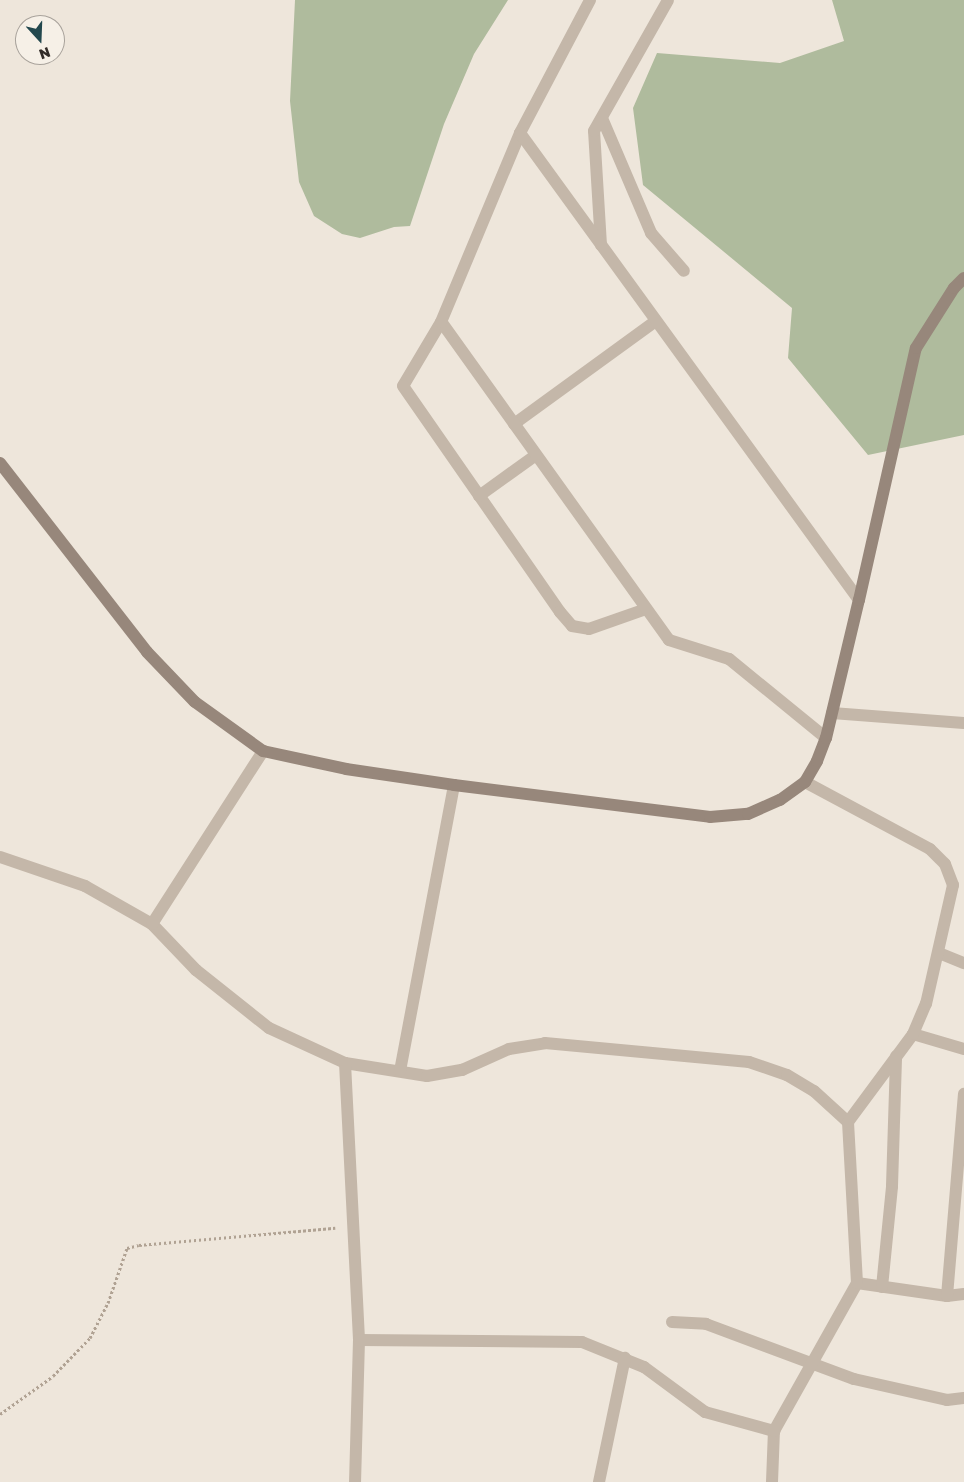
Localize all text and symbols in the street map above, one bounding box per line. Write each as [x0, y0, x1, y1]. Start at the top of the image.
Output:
north arrow [15, 15, 65, 65]
text: N [37, 44, 53, 63]

